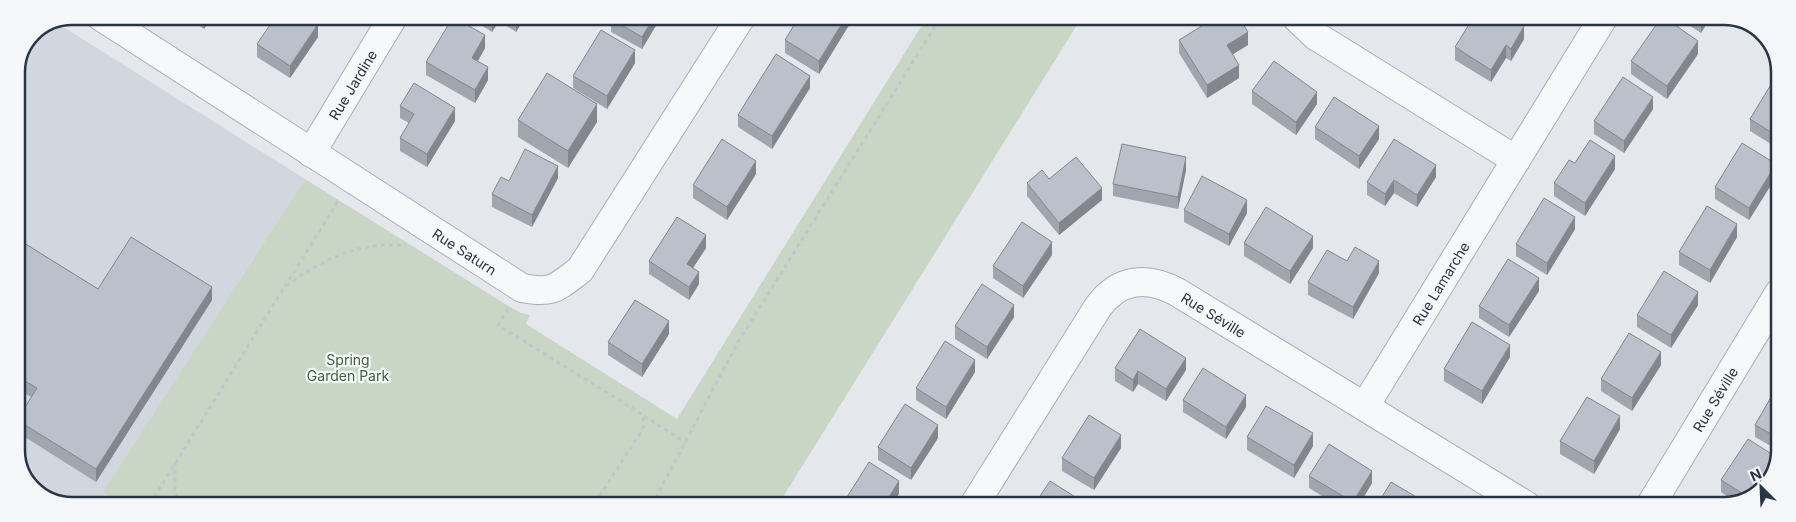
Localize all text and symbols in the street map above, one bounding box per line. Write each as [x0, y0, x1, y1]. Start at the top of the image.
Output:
street label: Rue Jardine [325, 46, 380, 123]
street label: Rue Saturn [430, 224, 500, 278]
street label: Rue Lamarche [1408, 238, 1472, 328]
street label: Rue Séville [1178, 288, 1249, 341]
park label: Spring Garden Park [307, 351, 389, 384]
street label: Rue Séville [1689, 364, 1741, 434]
north arrow [1736, 462, 1786, 512]
text: N [1747, 465, 1764, 485]

